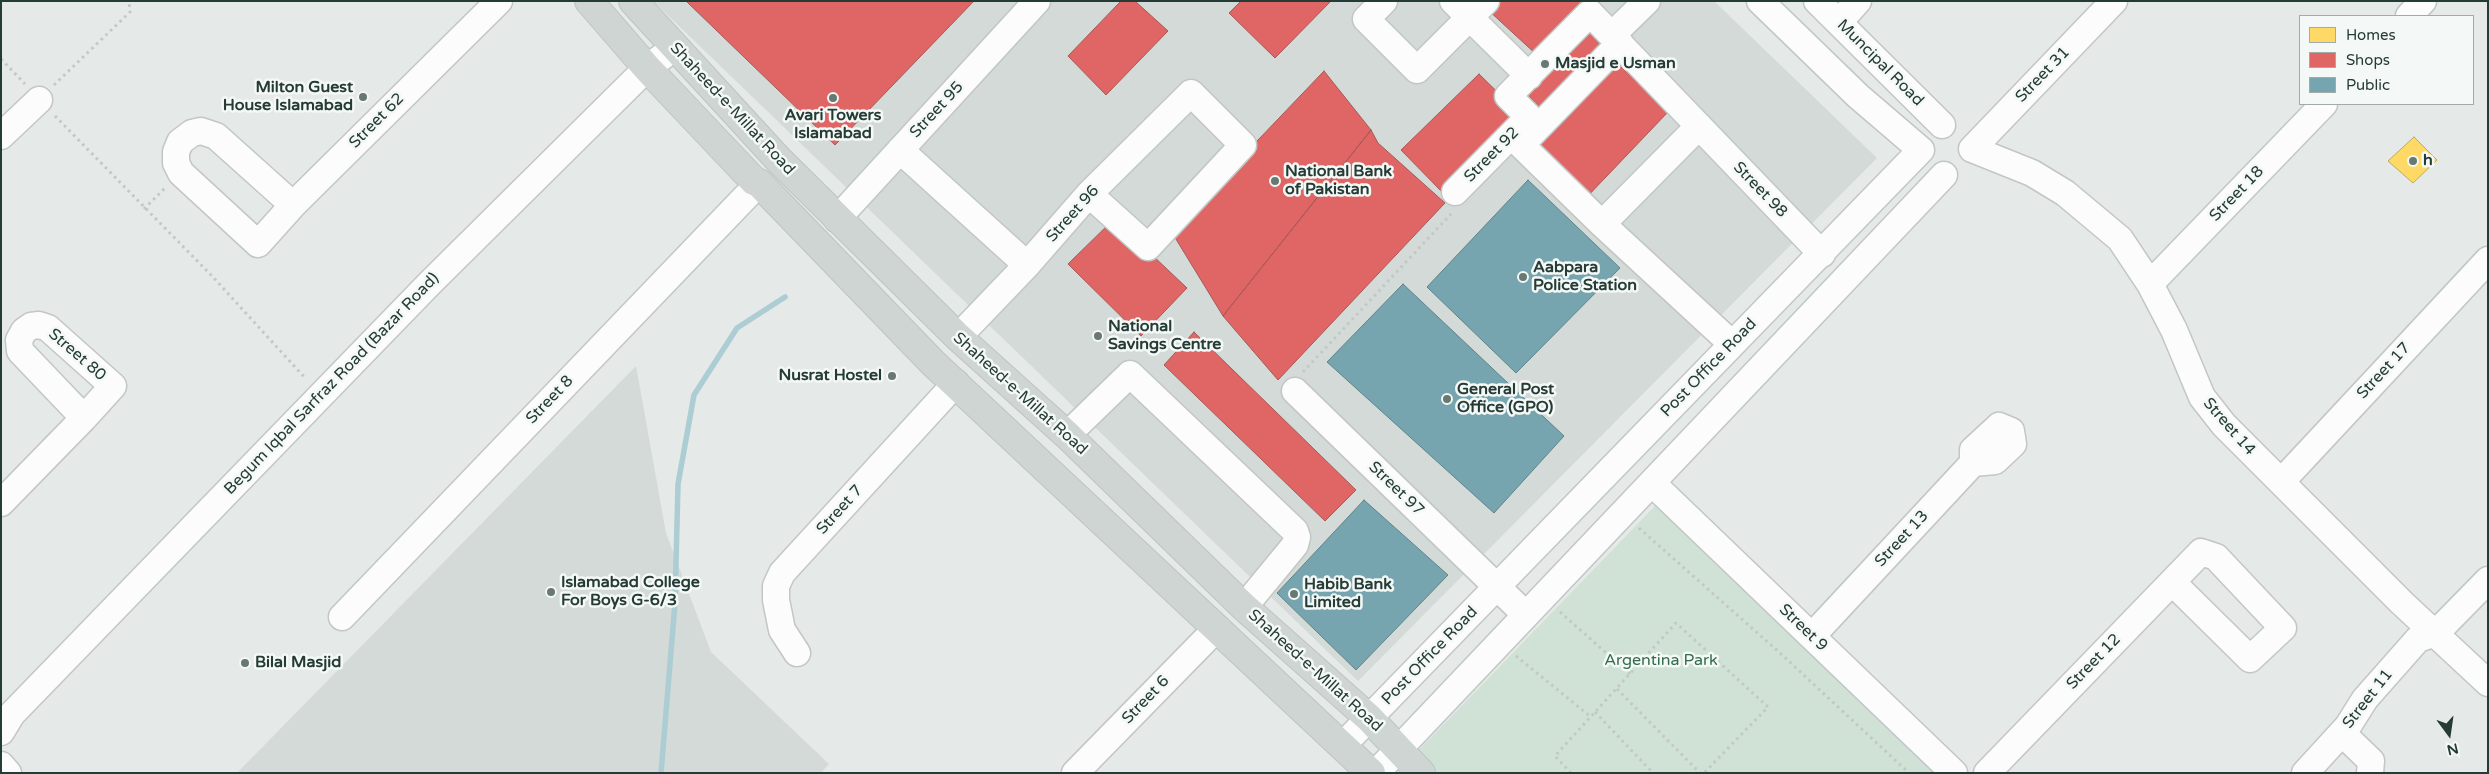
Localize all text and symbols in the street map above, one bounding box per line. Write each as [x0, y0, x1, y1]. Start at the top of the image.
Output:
legend [2299, 15, 2474, 105]
street label: Muncipal Road [1833, 16, 1927, 110]
text: Homes [2346, 26, 2396, 44]
street label: Shaheed-e-Millat Road [666, 39, 798, 179]
street label: Street 31 [2012, 43, 2074, 107]
text: Shops [2346, 51, 2390, 69]
place label: Masjid e Usman [1555, 54, 1676, 74]
marker: Masjid e Usman [1539, 58, 1551, 70]
text: Public [2346, 76, 2390, 94]
place label: Milton Guest House Islamabad [223, 78, 353, 116]
street label: Street 95 [906, 78, 968, 142]
street label: Street 62 [345, 89, 409, 153]
marker: Milton Guest House Islamabad [357, 91, 369, 103]
marker: Avari Towers Islamabad [827, 92, 839, 104]
place label: Avari Towers Islamabad [785, 106, 881, 144]
street label: Street 92 [1460, 123, 1524, 187]
place label: h [2423, 151, 2433, 171]
marker: h [2407, 155, 2419, 167]
street label: Street 98 [1729, 158, 1791, 222]
place label: National Bank of Pakistan [1285, 162, 1392, 200]
street label: Street 18 [2206, 162, 2268, 226]
marker: National Bank of Pakistan [1269, 175, 1281, 187]
street label: Street 96 [1042, 182, 1104, 246]
place label: Aabpara Police Station [1533, 258, 1637, 296]
street label: Begum Iqbal Sarfraz Road (Bazar Road) [221, 269, 443, 499]
marker: Aabpara Police Station [1517, 271, 1529, 283]
street label: Post Office Road [1657, 315, 1761, 421]
place label: National Savings Centre [1108, 317, 1221, 355]
street label: Street 80 [44, 325, 110, 385]
street label: Shaheed-e-Millat Road [949, 329, 1091, 459]
marker: National Savings Centre [1092, 330, 1104, 342]
street label: Street 17 [2353, 339, 2415, 403]
place label: Nusrat Hostel [778, 366, 882, 386]
marker: Nusrat Hostel [886, 370, 898, 382]
street label: Street 8 [522, 372, 578, 428]
place label: General Post Office (GPO) [1457, 380, 1554, 418]
marker: General Post Office (GPO) [1441, 393, 1453, 405]
street label: Street 14 [2199, 394, 2259, 460]
street label: Street 97 [1364, 458, 1428, 520]
street label: Street 7 [813, 481, 867, 539]
street label: Street 13 [1871, 507, 1933, 571]
place label: Islamabad College For Boys G-6/3 [561, 573, 700, 611]
place label: Habib Bank Limited [1304, 575, 1392, 613]
marker: Islamabad College For Boys G-6/3 [545, 586, 557, 598]
marker: Habib Bank Limited [1288, 588, 1300, 600]
street label: Street 9 [1775, 600, 1831, 656]
street label: Post Office Road [1378, 603, 1482, 709]
street label: Shaheed-e-Millat Road [1244, 606, 1386, 736]
street label: Street 12 [2063, 630, 2125, 694]
park label: Argentina Park [1604, 651, 1718, 671]
place label: Bilal Masjid [255, 653, 341, 673]
marker: Bilal Masjid [239, 657, 251, 669]
street label: Street 11 [2339, 666, 2397, 732]
street label: Street 6 [1118, 672, 1174, 728]
north arrow [2424, 709, 2474, 759]
text: N [2445, 739, 2460, 759]

